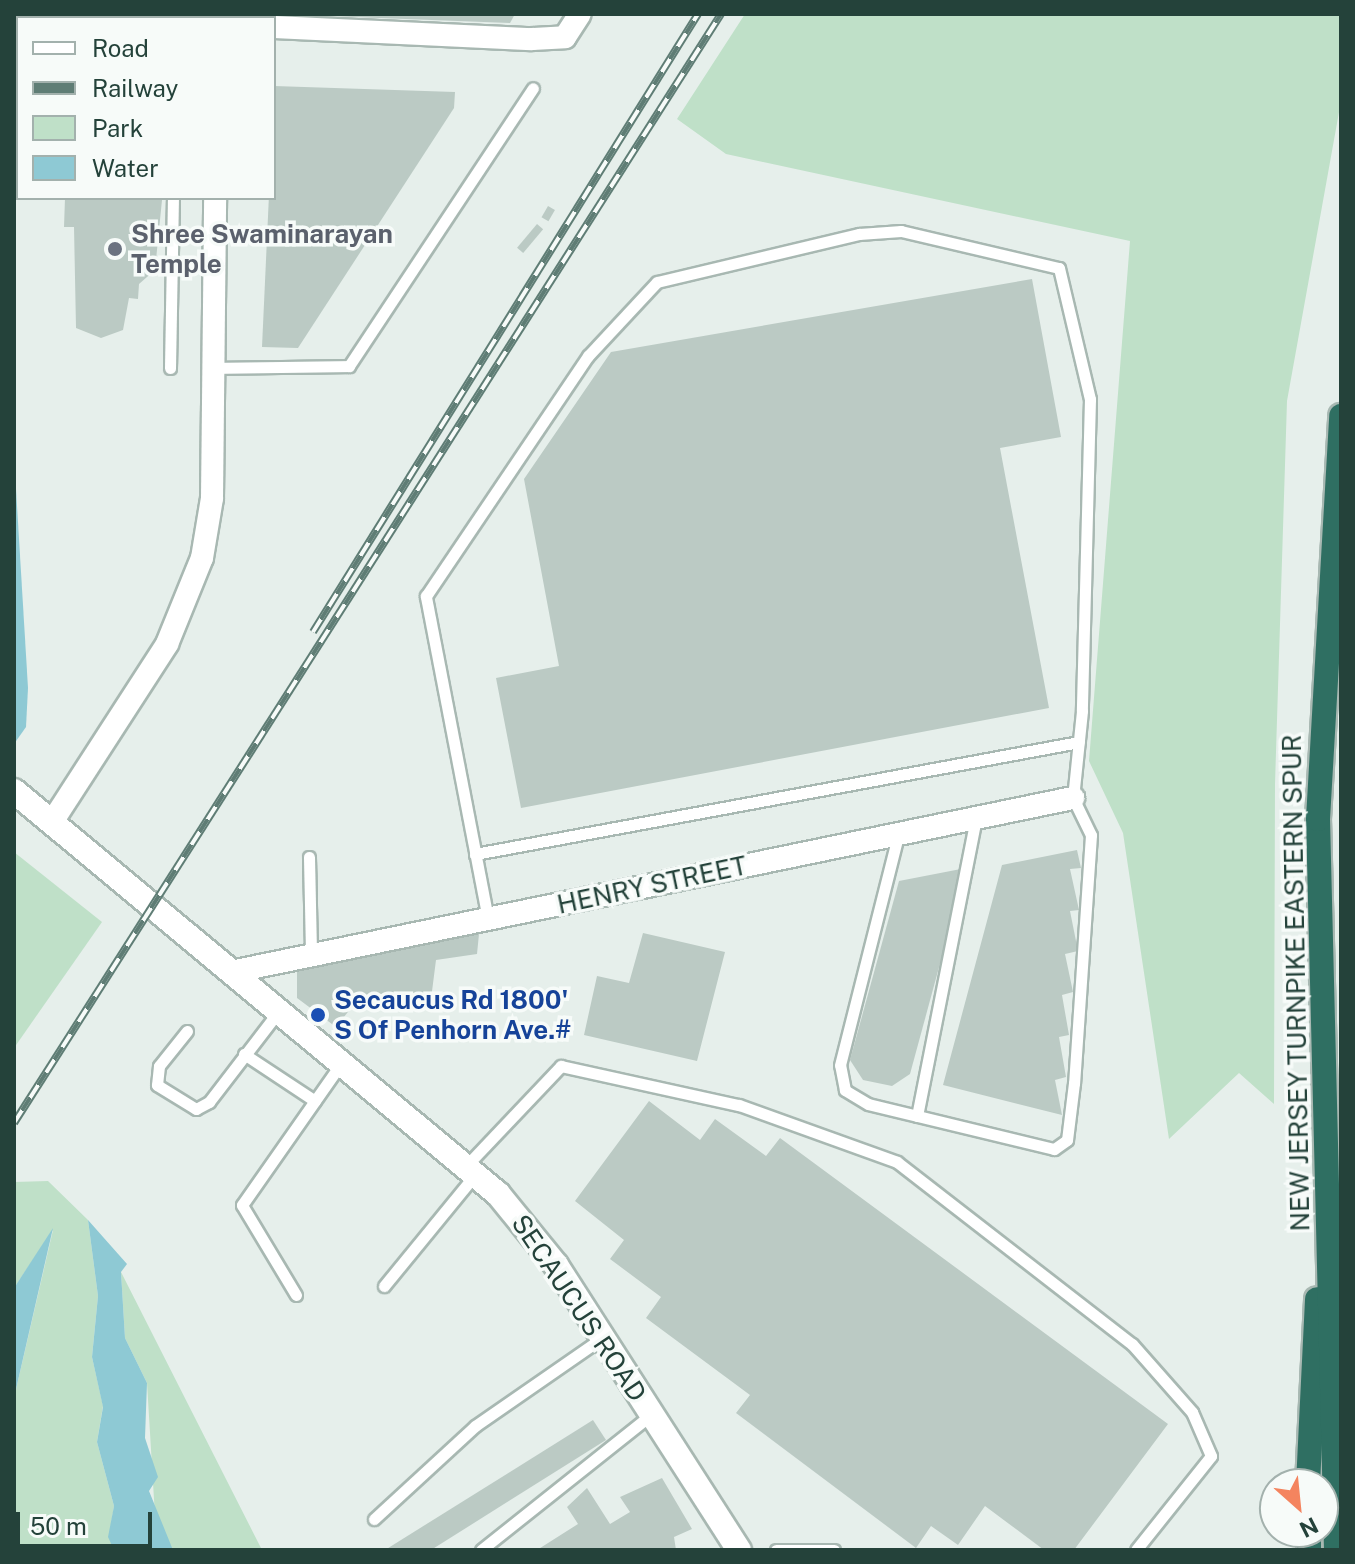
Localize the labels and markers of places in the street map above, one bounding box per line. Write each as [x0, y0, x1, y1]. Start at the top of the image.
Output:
place label: Shree Swaminarayan Temple [131, 218, 393, 280]
marker: Shree Swaminarayan Temple [106, 240, 124, 258]
place label: Secaucus Rd 1800' S Of Penhorn Ave.# [334, 984, 571, 1046]
marker: Secaucus Rd 1800' S Of Penhorn Ave.# [309, 1006, 327, 1024]

